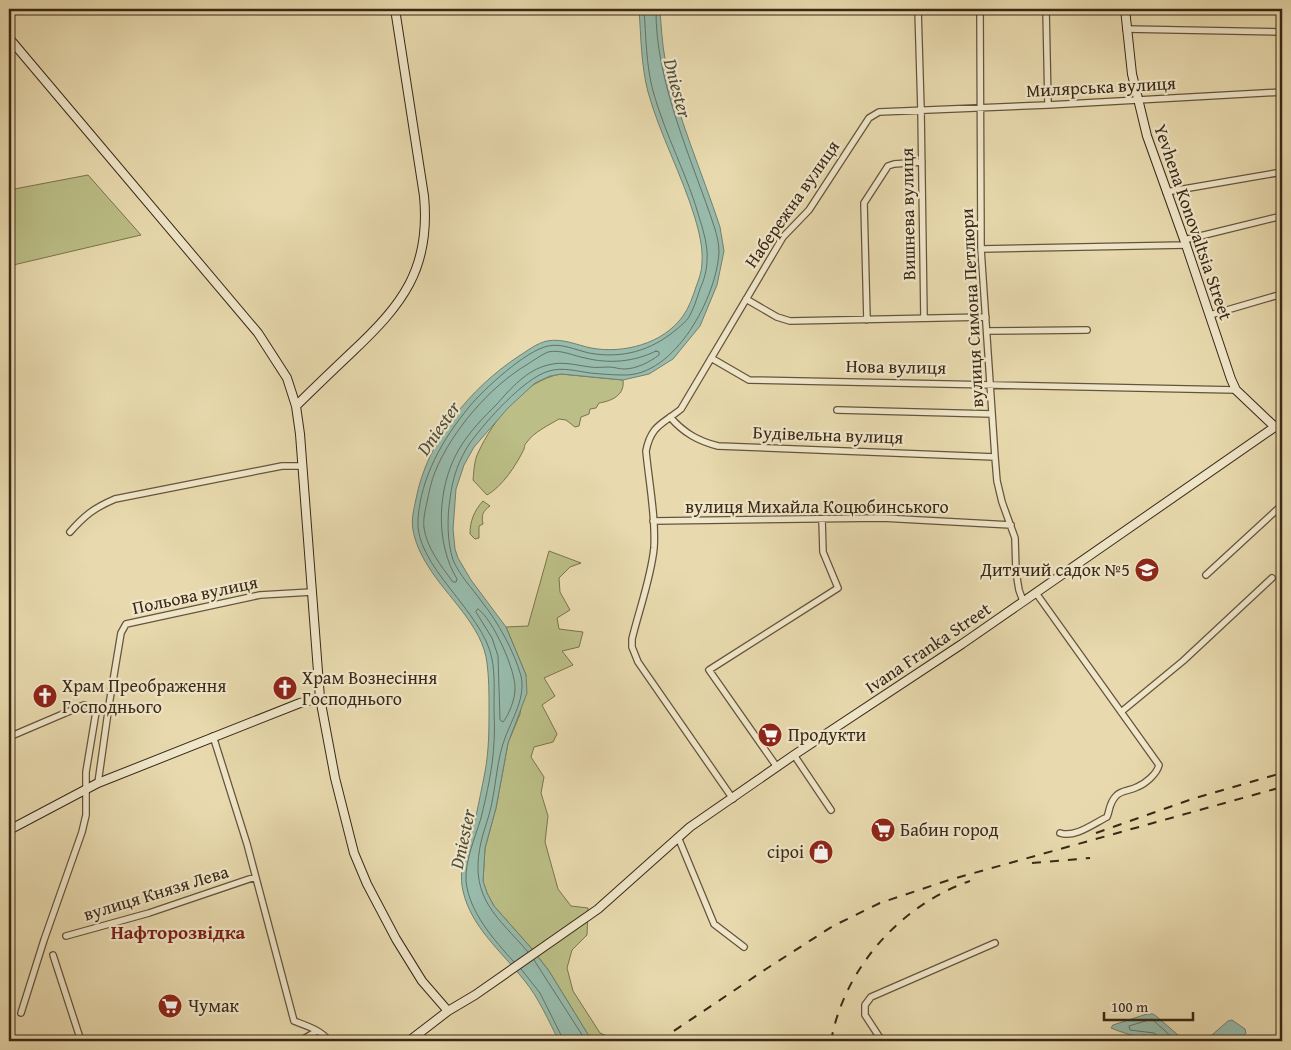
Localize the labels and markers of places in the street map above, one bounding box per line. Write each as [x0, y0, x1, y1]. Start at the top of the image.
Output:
place label: Дитячий садок №5 [979, 556, 1130, 583]
school or university icon: Дитячий садок №5 [1134, 557, 1160, 583]
place label: Храм Вознесіння Господнього [302, 664, 437, 712]
place label: Храм Преображення Господнього [62, 672, 226, 720]
church icon: Храм Вознесіння Господнього [272, 675, 298, 701]
church icon: Храм Преображення Господнього [32, 683, 58, 709]
place label: Продукти [788, 721, 867, 748]
supermarket icon: Продукти [757, 722, 783, 748]
place label: Бабин город [900, 816, 999, 843]
supermarket icon: Бабин город [870, 817, 896, 843]
place label: сіроі [767, 838, 804, 865]
shop icon: сіроі [808, 839, 834, 865]
place label: Чумак [188, 992, 240, 1019]
supermarket icon: Чумак [157, 993, 183, 1019]

